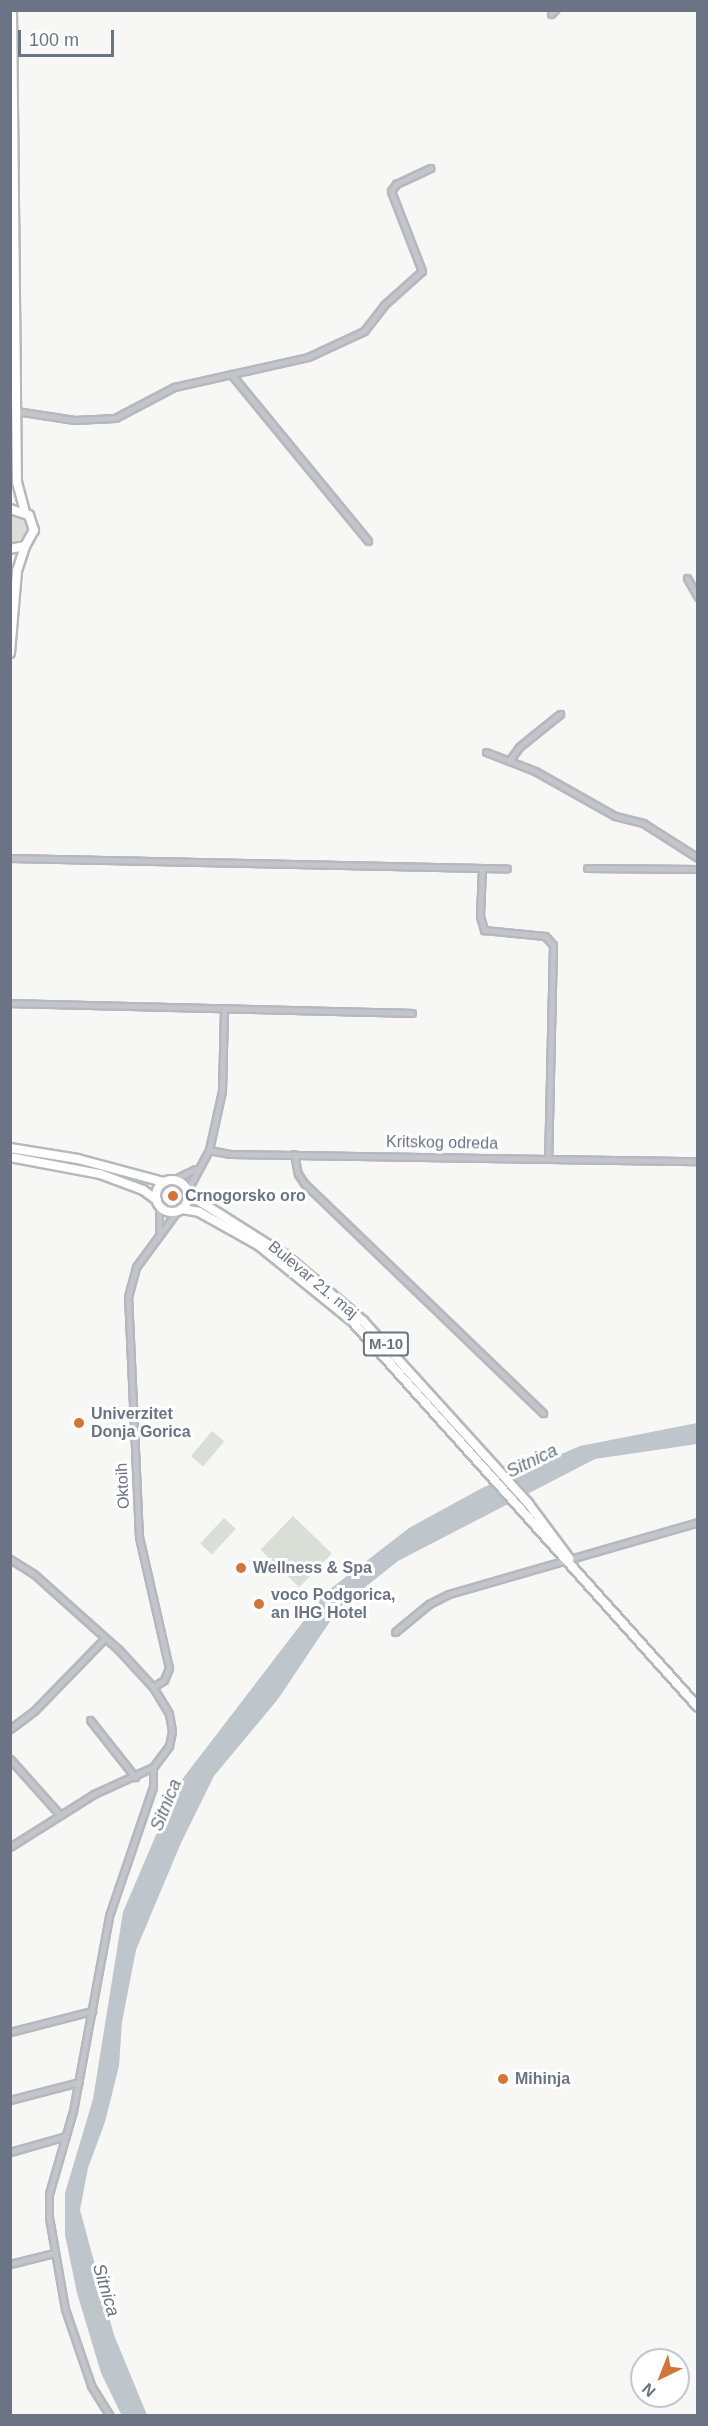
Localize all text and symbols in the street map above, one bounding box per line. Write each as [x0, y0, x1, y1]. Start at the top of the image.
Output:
scale bar [21, 18, 117, 56]
text: 100 m [29, 30, 79, 50]
street label: Kritskog odreda [386, 1132, 498, 1154]
place label: Crnogorsko oro [185, 1186, 306, 1206]
marker: Crnogorsko oro [166, 1189, 180, 1203]
street label: Bulevar 21. maj [264, 1237, 362, 1323]
road number: M-10 [362, 1332, 410, 1356]
place label: Univerzitet Donja Gorica [91, 1404, 191, 1442]
marker: Univerzitet Donja Gorica [72, 1416, 86, 1430]
water label: Sitnica [503, 1439, 561, 1483]
street label: Oktoih [112, 1462, 134, 1510]
place label: Wellness & Spa [253, 1558, 372, 1578]
marker: Wellness & Spa [234, 1561, 248, 1575]
place label: voco Podgorica, an IHG Hotel [271, 1585, 395, 1623]
marker: voco Podgorica, an IHG Hotel [252, 1597, 266, 1611]
water label: Sitnica [146, 1776, 186, 1834]
place label: Mihinja [515, 2069, 570, 2089]
marker: Mihinja [496, 2072, 510, 2086]
water label: Sitnica [88, 2261, 124, 2319]
north arrow [630, 2348, 690, 2408]
text: N [639, 2380, 659, 2400]

